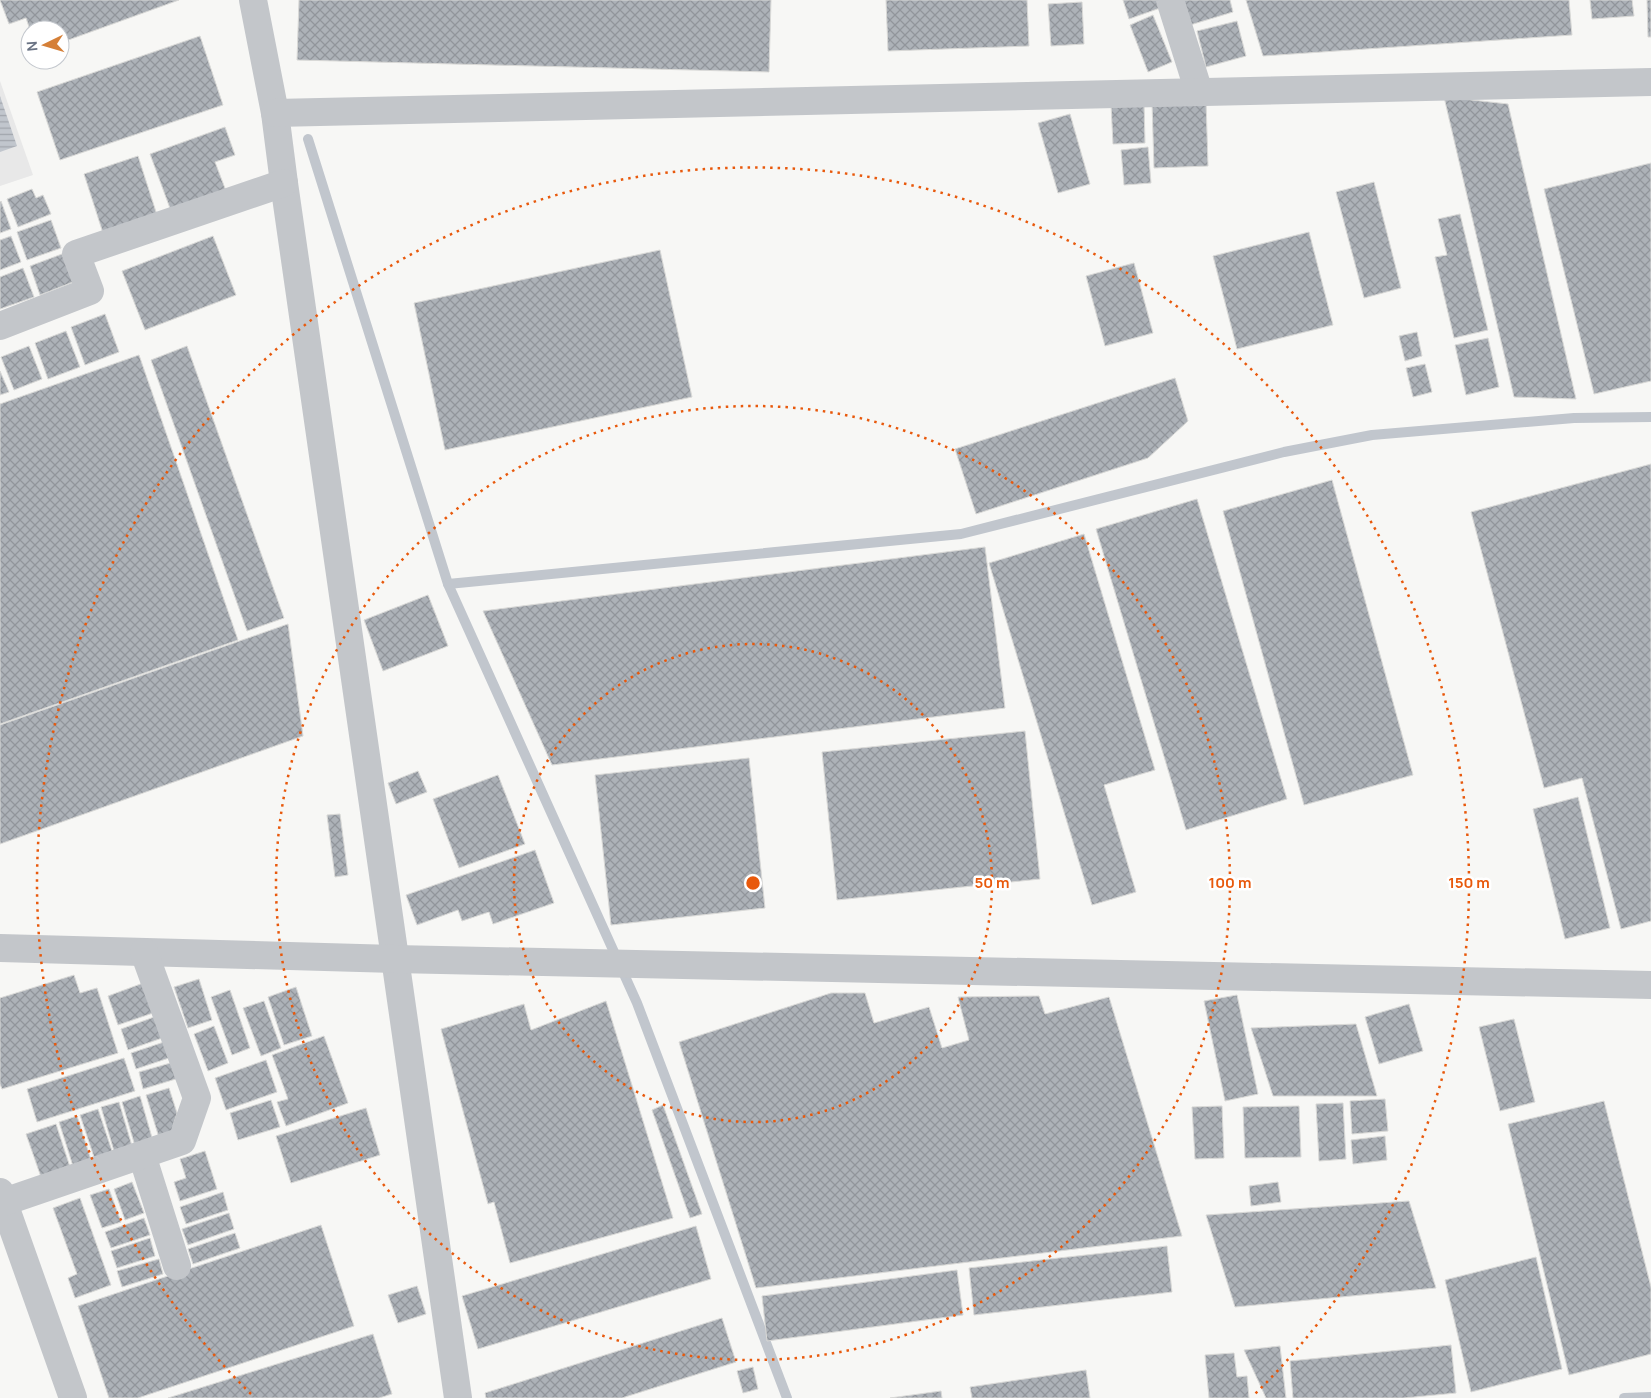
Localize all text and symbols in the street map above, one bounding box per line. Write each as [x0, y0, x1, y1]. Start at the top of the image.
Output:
north arrow [20, 20, 70, 70]
text: N [22, 40, 41, 52]
text: 50 m [974, 872, 1010, 893]
text: 100 m [1209, 872, 1251, 893]
text: 150 m [1448, 872, 1490, 893]
centre of rings [744, 874, 762, 892]

